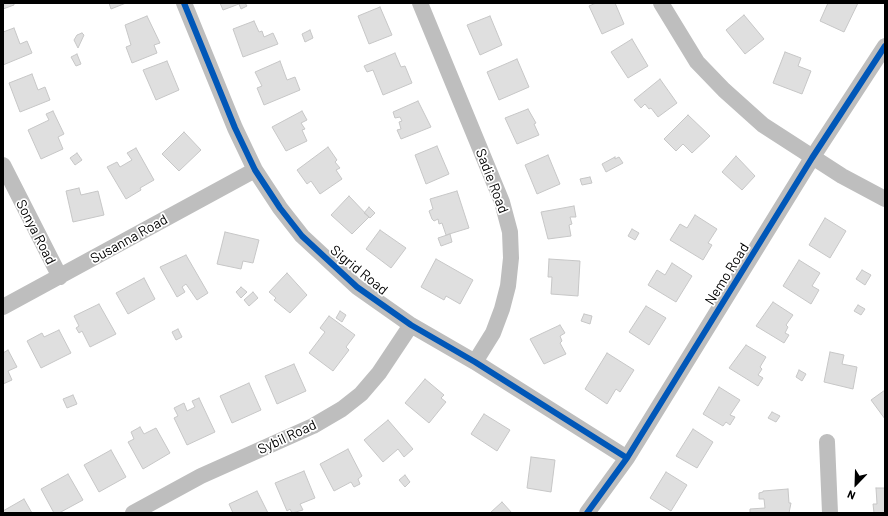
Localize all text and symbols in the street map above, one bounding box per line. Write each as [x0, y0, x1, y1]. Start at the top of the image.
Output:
street label: Sadie Road [472, 146, 512, 216]
street label: Sonya Road [13, 197, 59, 267]
street label: Susanna Road [88, 211, 170, 267]
street label: Nemo Road [701, 240, 753, 308]
street label: Sigrid Road [327, 242, 391, 298]
street label: Sybil Road [255, 416, 319, 458]
north arrow [836, 464, 876, 504]
text: N [845, 488, 857, 503]

